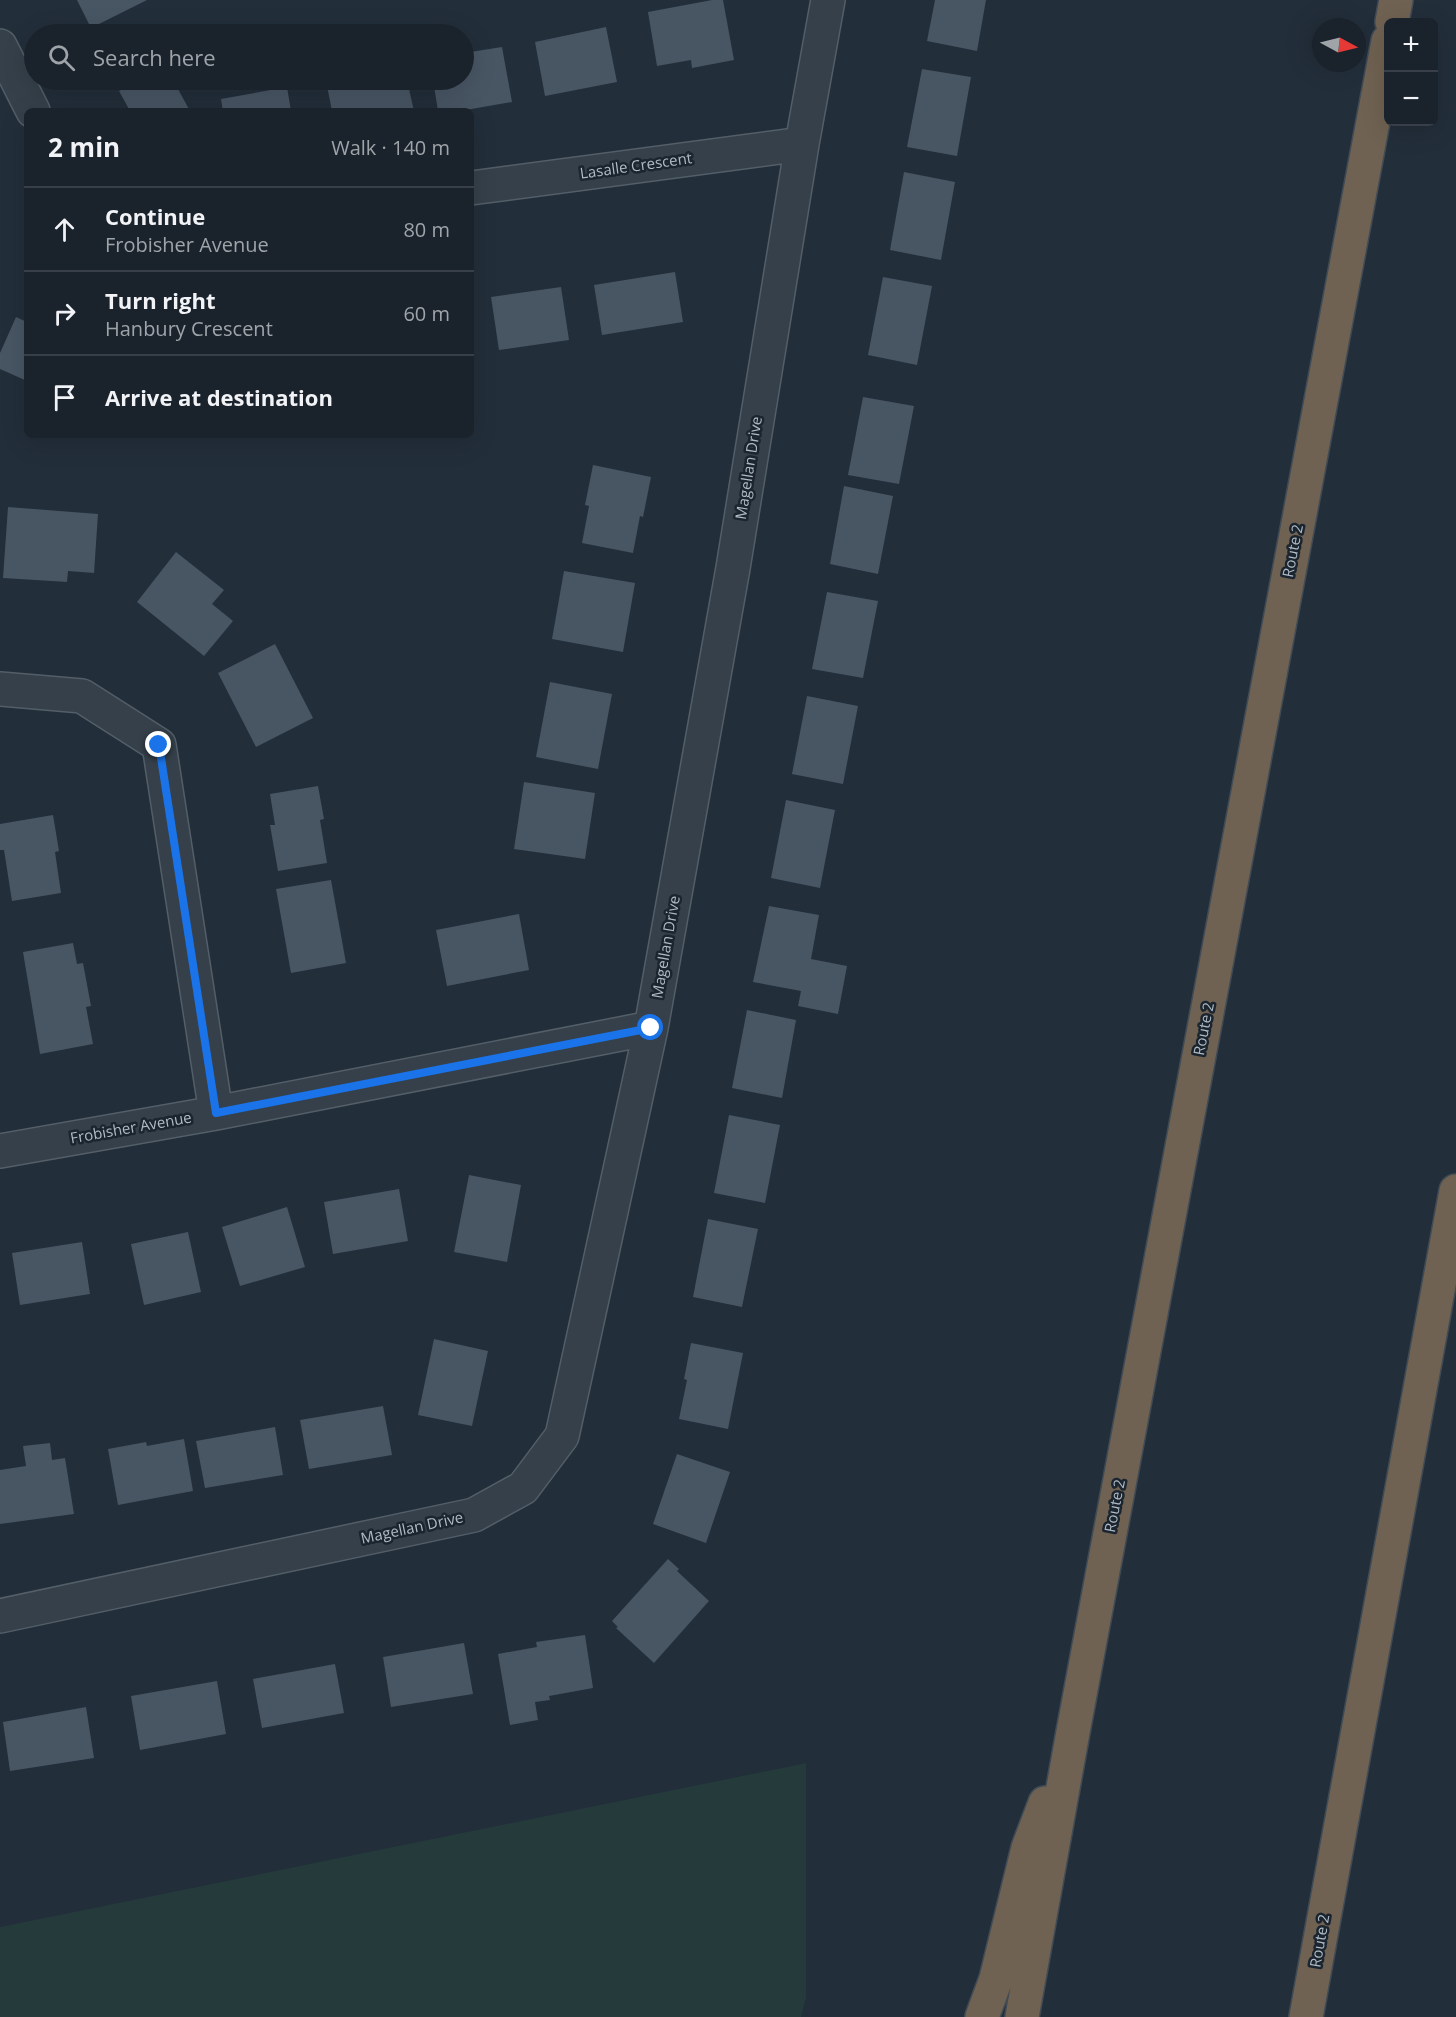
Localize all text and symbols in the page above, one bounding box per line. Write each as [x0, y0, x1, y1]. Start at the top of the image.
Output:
north arrow [1312, 18, 1366, 72]
map controls [1384, 18, 1438, 126]
button: + [1384, 18, 1438, 72]
search box [24, 24, 474, 90]
icon: search [45, 41, 78, 74]
text: Search here [93, 42, 216, 72]
button: − [1384, 72, 1438, 126]
text: 2 min [48, 129, 120, 165]
text: Walk · 140 m [331, 134, 450, 161]
street label: Lasalle Crescent [579, 147, 693, 183]
text: Continue [105, 201, 205, 231]
icon: ahead [48, 213, 81, 246]
text: 80 m [403, 216, 450, 243]
text: Frobisher Avenue [105, 231, 269, 258]
text: Turn right [105, 285, 216, 315]
icon: right [48, 297, 81, 330]
text: 60 m [403, 300, 450, 327]
text: Hanbury Crescent [105, 315, 273, 342]
icon: arrive [48, 381, 81, 414]
text: Arrive at destination [105, 382, 333, 412]
street label: Magellan Drive [730, 415, 766, 521]
street label: Route 2 [1277, 523, 1307, 579]
route end [145, 731, 171, 757]
street label: Magellan Drive [646, 894, 684, 1000]
street label: Route 2 [1188, 1001, 1218, 1057]
route start [637, 1014, 663, 1040]
street label: Frobisher Avenue [69, 1106, 193, 1148]
street label: Route 2 [1099, 1478, 1129, 1534]
street label: Magellan Drive [359, 1506, 465, 1548]
street label: Route 2 [1305, 1913, 1334, 1969]

